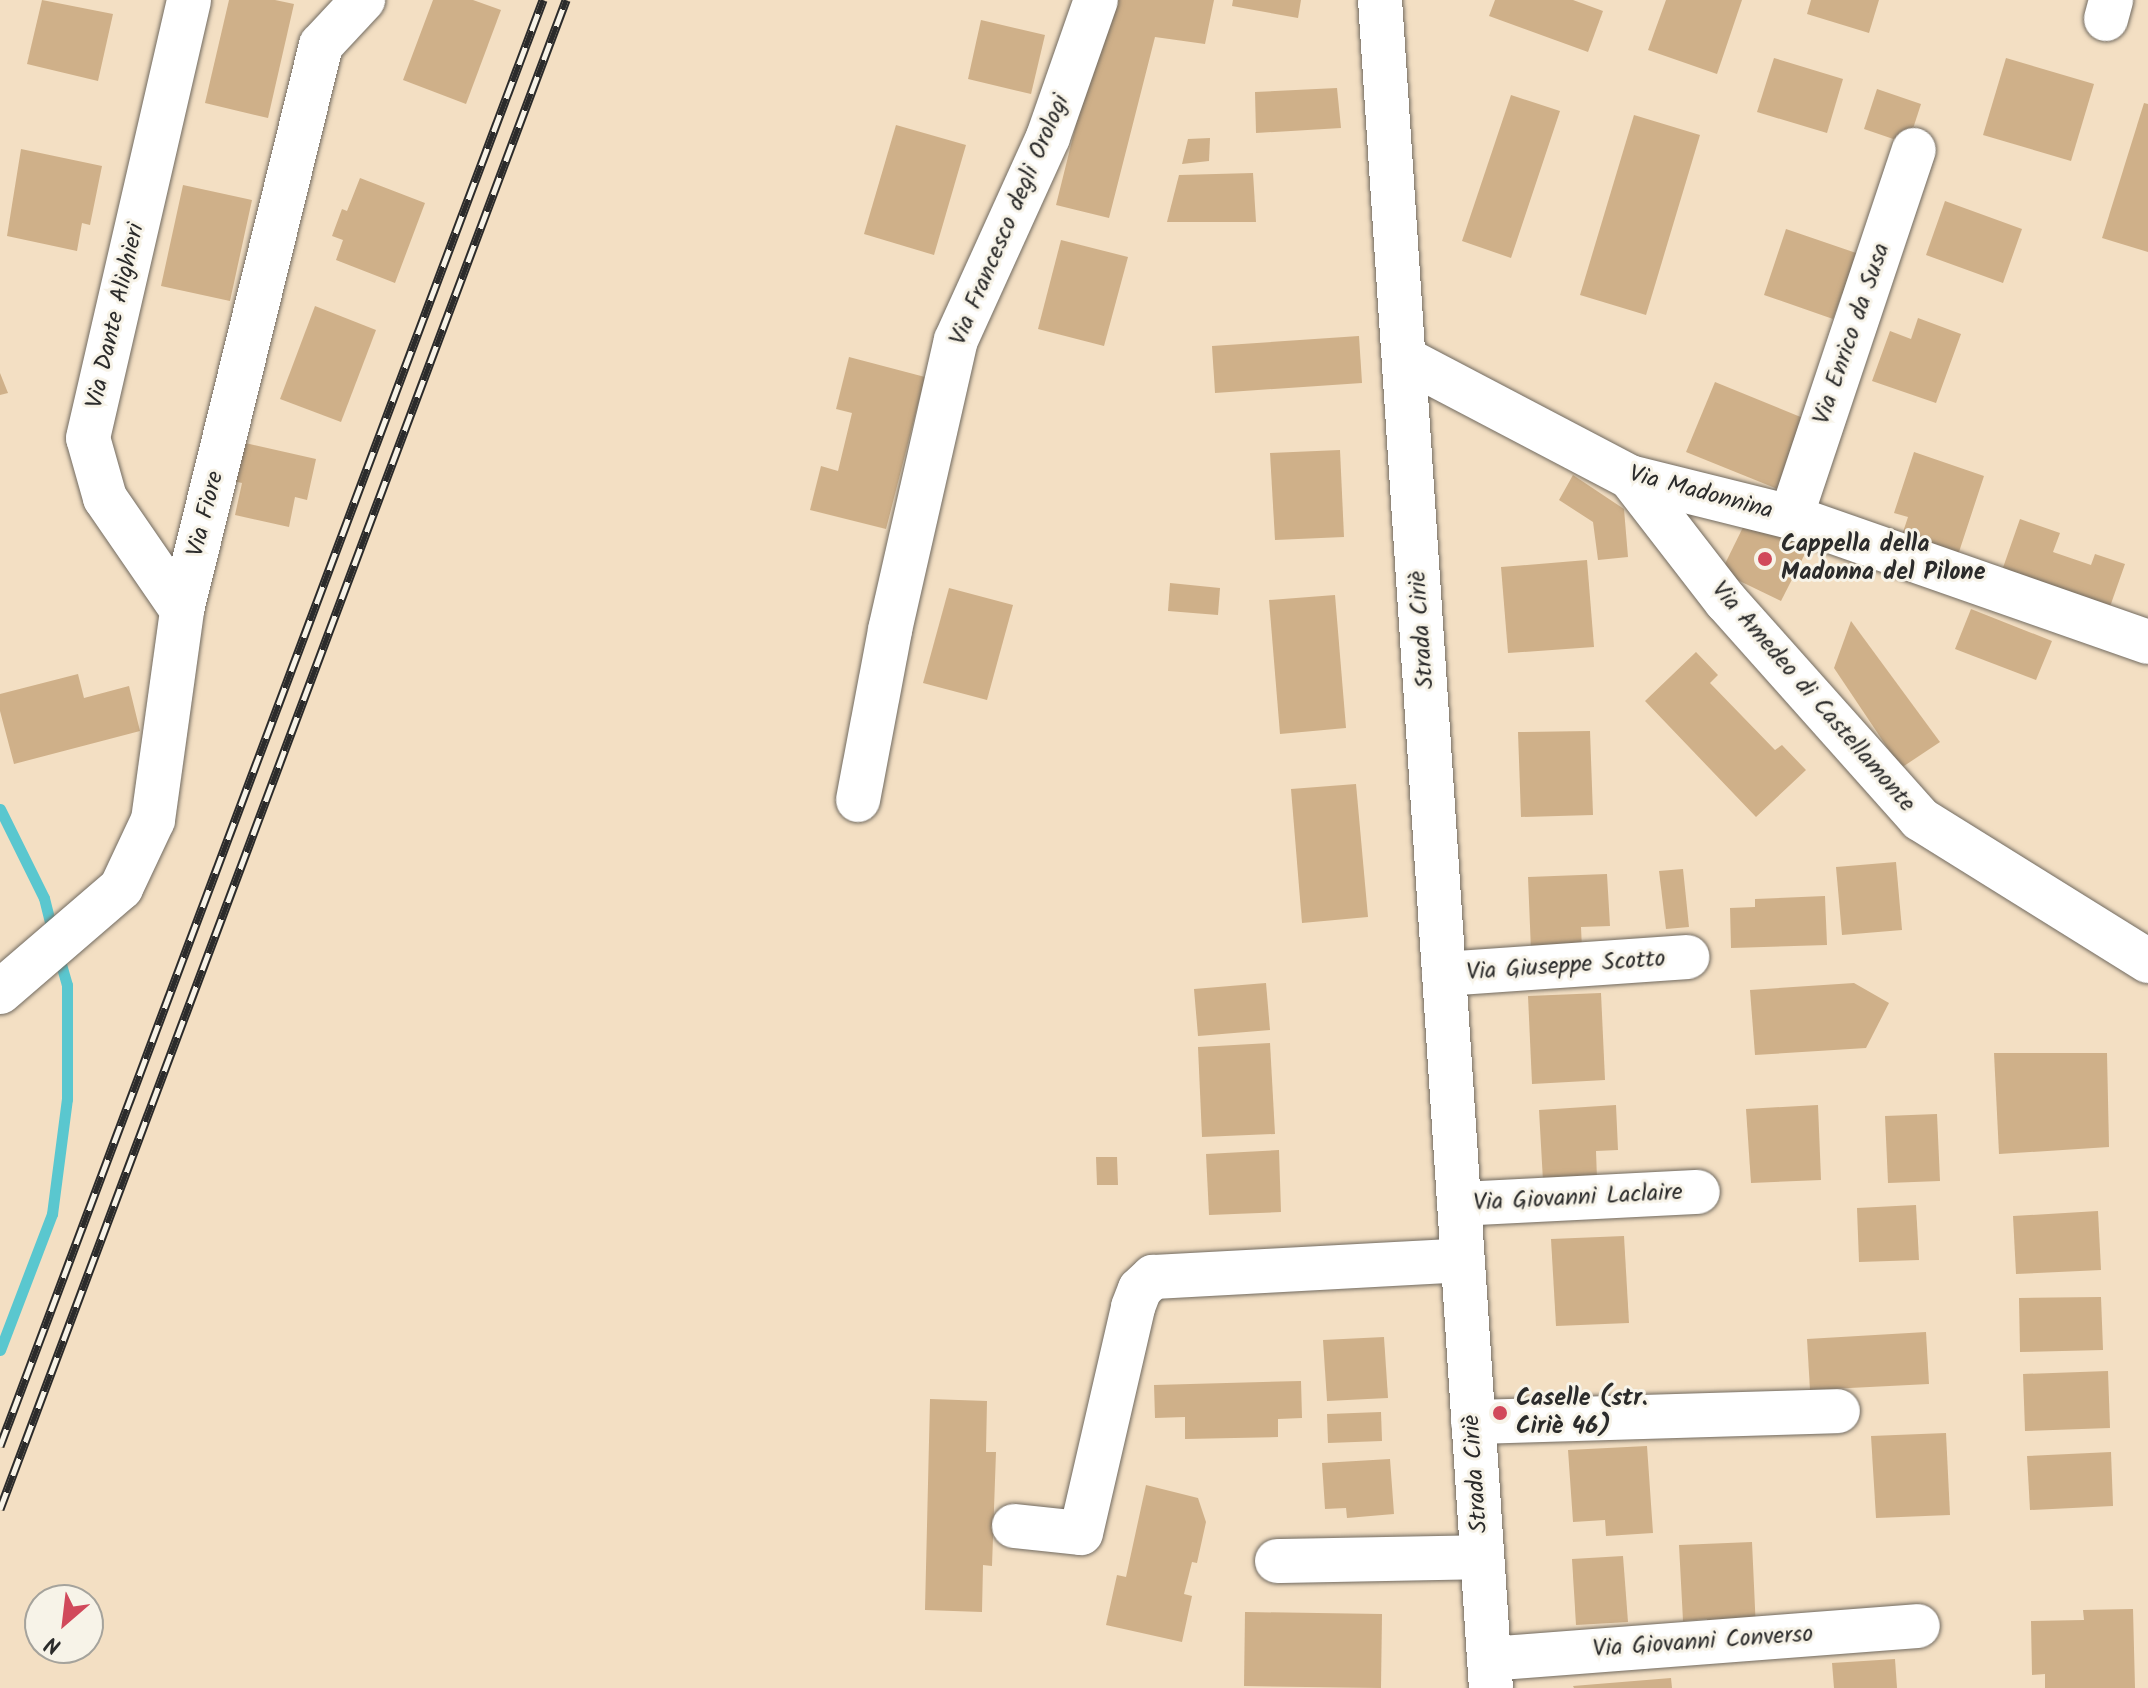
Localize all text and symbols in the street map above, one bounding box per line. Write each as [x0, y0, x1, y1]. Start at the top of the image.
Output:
street label: Via Francesco degli Orologi [944, 90, 1076, 350]
street label: Via Dante Alighieri [81, 221, 151, 411]
street label: Via Enrico da Susa [1808, 240, 1896, 428]
street label: Via Madonnina [1626, 460, 1776, 526]
street label: Via Fiore [181, 468, 231, 560]
place label: Cappella della Madonna del Pilone [1781, 531, 1985, 587]
marker: Cappella della Madonna del Pilone [1756, 550, 1774, 568]
street label: Strada Ciriè [1404, 570, 1440, 690]
street label: Via Amedeo di Castellamonte [1705, 576, 1921, 818]
street label: Via Giuseppe Scotto [1466, 945, 1666, 987]
street label: Via Giovanni Laclaire [1473, 1178, 1683, 1218]
place label: Caselle (str. Ciriè 46) [1516, 1385, 1648, 1441]
marker: Caselle (str. Ciriè 46) [1491, 1404, 1509, 1422]
street label: Strada Ciriè [1458, 1414, 1494, 1534]
north arrow [24, 1584, 104, 1664]
street label: Via Giovanni Converso [1592, 1620, 1814, 1664]
text: N [39, 1625, 68, 1663]

